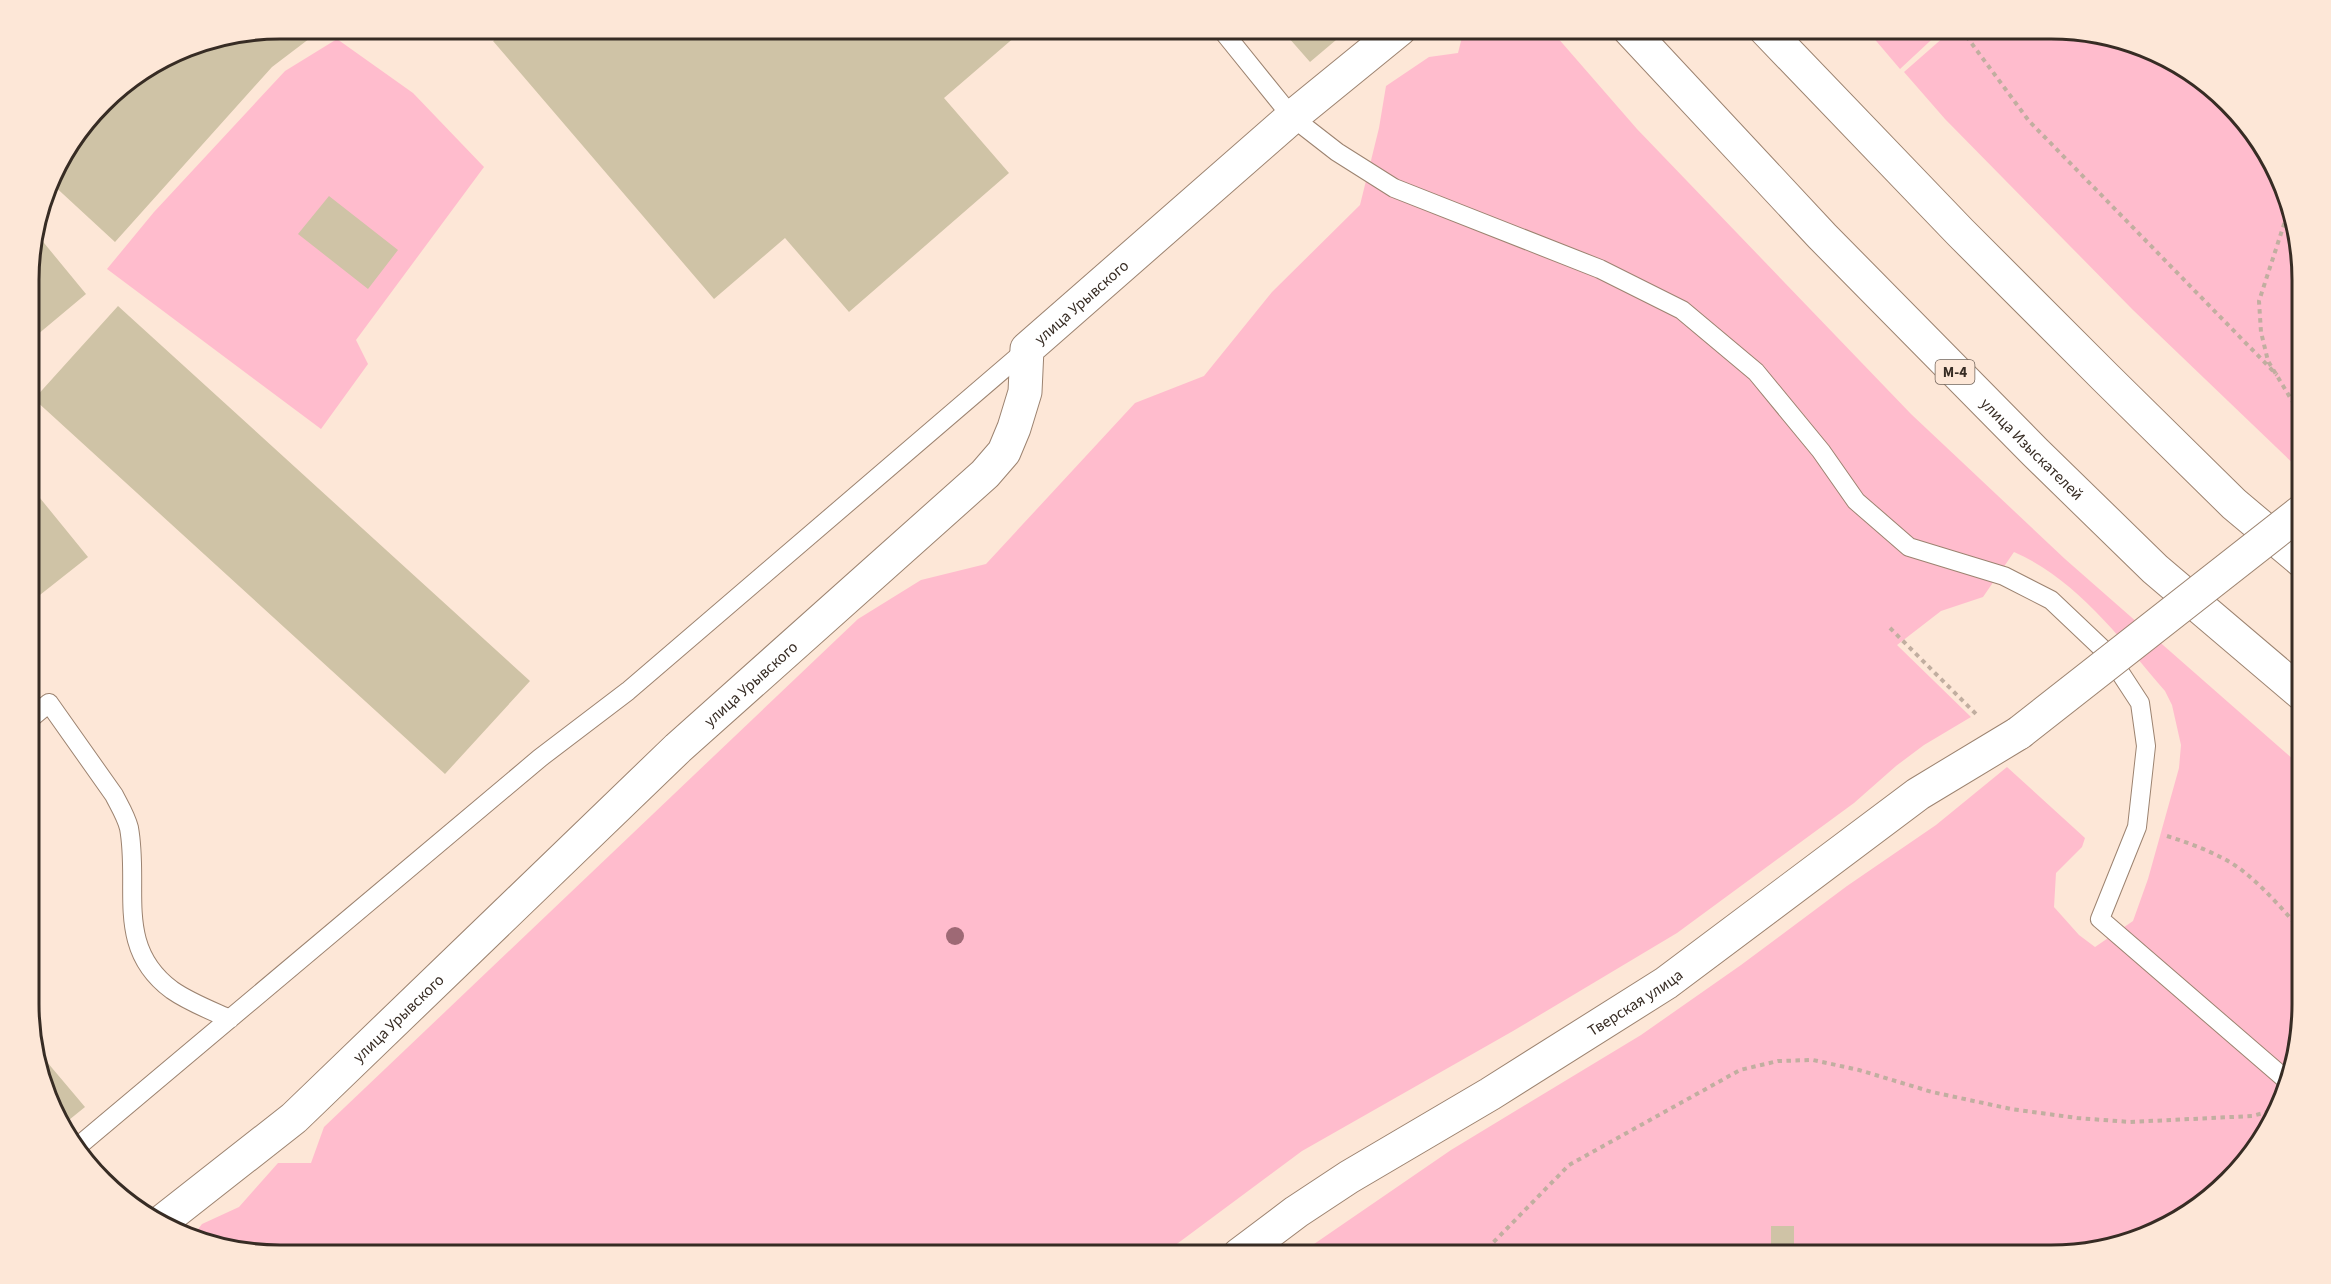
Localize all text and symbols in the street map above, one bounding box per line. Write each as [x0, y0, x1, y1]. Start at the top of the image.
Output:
street label: улица Урывского [1030, 255, 1134, 350]
road number: М-4 [1936, 360, 1974, 384]
street label: улица Изыскателей [1975, 393, 2088, 505]
street label: улица Урывского [699, 636, 803, 732]
street label: Тверская улица [1583, 964, 1688, 1042]
street label: улица Урывского [348, 969, 449, 1068]

